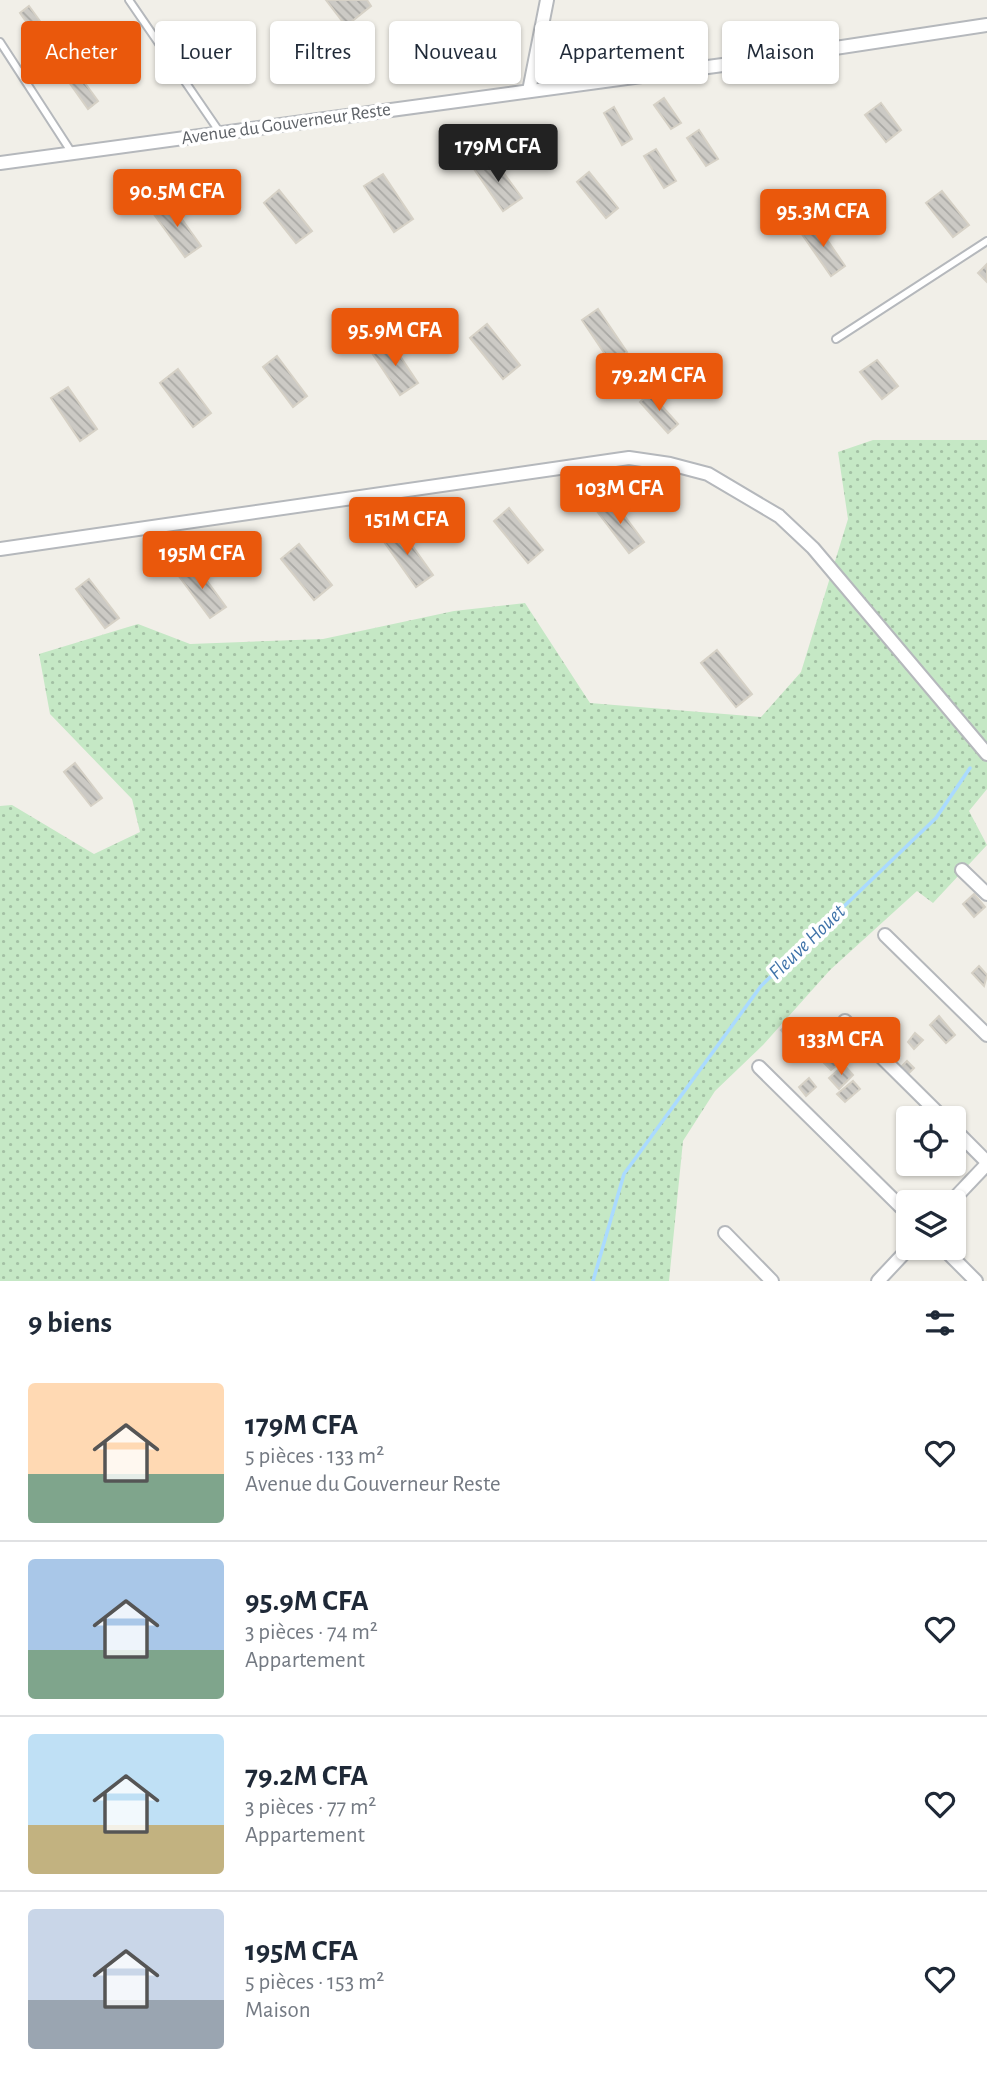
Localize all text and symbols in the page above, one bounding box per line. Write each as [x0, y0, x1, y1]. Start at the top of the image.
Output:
chip: Acheter [21, 21, 141, 84]
chip: Louer [155, 21, 256, 84]
chip: Filtres [270, 21, 375, 84]
chip: Nouveau [389, 21, 521, 84]
chip: Appartement [535, 21, 708, 84]
chip: Maison [722, 21, 839, 84]
street label: Avenue du Gouverneur Reste [180, 100, 392, 148]
pin: 179M CFA [426, 124, 570, 184]
text: 179M CFA [455, 135, 541, 158]
pin: 90.5M CFA [97, 170, 257, 229]
text: 90.5M CFA [129, 180, 225, 203]
pin: 95.3M CFA [743, 190, 903, 249]
text: 95.3M CFA [776, 200, 870, 223]
pin: 95.9M CFA [315, 308, 475, 368]
text: 95.9M CFA [348, 319, 442, 342]
pin: 79.2M CFA [579, 354, 739, 413]
text: 79.2M CFA [612, 364, 706, 387]
pin: 103M CFA [548, 466, 692, 526]
text: 103M CFA [576, 477, 664, 500]
pin: 151M CFA [335, 498, 479, 557]
text: 151M CFA [365, 508, 449, 531]
pin: 195M CFA [130, 532, 274, 591]
text: 195M CFA [159, 542, 245, 565]
water label: Fleuve Houet [765, 900, 849, 983]
pin: 133M CFA [769, 1018, 913, 1077]
text: 133M CFA [798, 1028, 884, 1051]
map controls [896, 1106, 966, 1260]
button: locate [896, 1106, 966, 1176]
button: layers [896, 1190, 966, 1260]
icon: filters [921, 1304, 959, 1342]
text: 9 biens [28, 1308, 112, 1338]
text: 179M CFA [245, 1410, 358, 1440]
icon: home [84, 1411, 168, 1495]
icon: heart [921, 1434, 959, 1472]
text: 5 pièces · 133 m² [245, 1445, 384, 1468]
text: Avenue du Gouverneur Reste [245, 1473, 501, 1496]
text: 95.9M CFA [245, 1586, 369, 1616]
icon: home [84, 1587, 168, 1671]
icon: heart [921, 1610, 959, 1648]
text: 3 pièces · 74 m² [245, 1621, 378, 1644]
text: Appartement [245, 1649, 365, 1672]
text: 79.2M CFA [245, 1761, 368, 1791]
icon: home [84, 1762, 168, 1846]
icon: heart [921, 1785, 959, 1823]
text: 3 pièces · 77 m² [245, 1796, 376, 1819]
text: Appartement [245, 1824, 365, 1847]
text: 195M CFA [245, 1936, 358, 1966]
icon: home [84, 1937, 168, 2021]
icon: heart [921, 1960, 959, 1998]
text: 5 pièces · 153 m² [245, 1971, 384, 1994]
text: Maison [245, 1999, 311, 2022]

